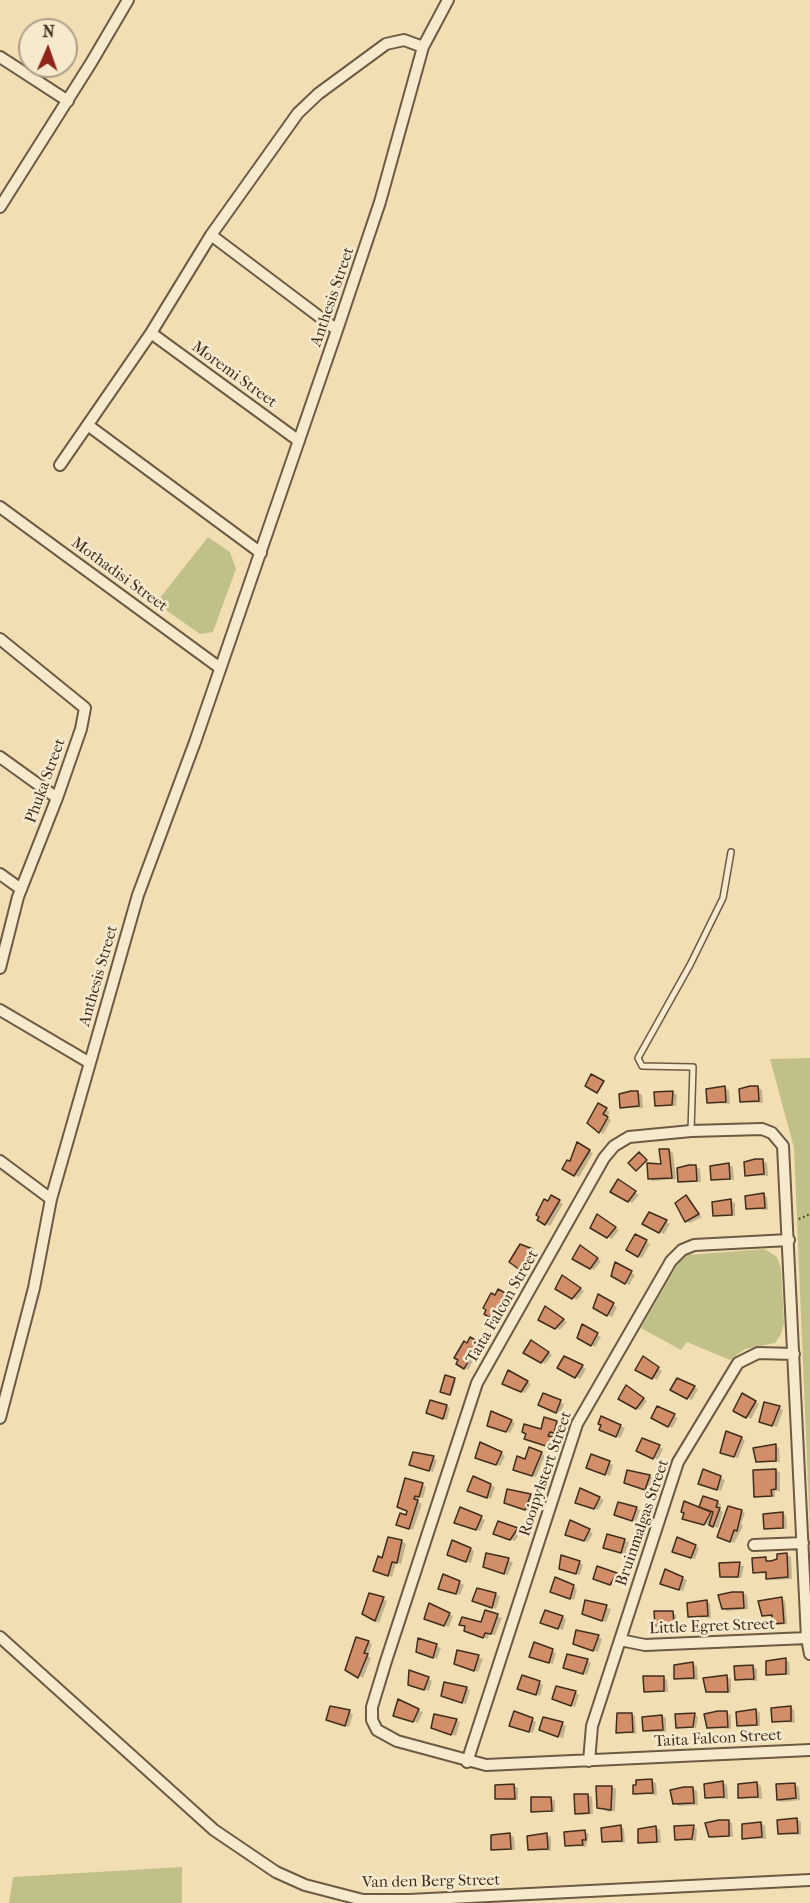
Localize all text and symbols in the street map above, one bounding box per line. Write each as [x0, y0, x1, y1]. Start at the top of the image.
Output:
north arrow [18, 18, 78, 78]
text: N [42, 22, 55, 41]
street label: Anthesis Street [307, 245, 359, 349]
street label: Moremi Street [188, 338, 280, 412]
street label: Mothadisi Street [67, 534, 171, 616]
street label: Phuka Street [22, 736, 70, 826]
street label: Anthesis Street [75, 923, 123, 1029]
street label: Taita Falcon Street [463, 1247, 543, 1367]
street label: Rooipylstert Street [516, 1409, 576, 1539]
street label: Bruinmalgas Street [612, 1457, 674, 1589]
street label: Little Egret Street [649, 1615, 775, 1639]
street label: Taita Falcon Street [653, 1726, 783, 1752]
street label: Van den Berg Street [362, 1871, 500, 1893]

